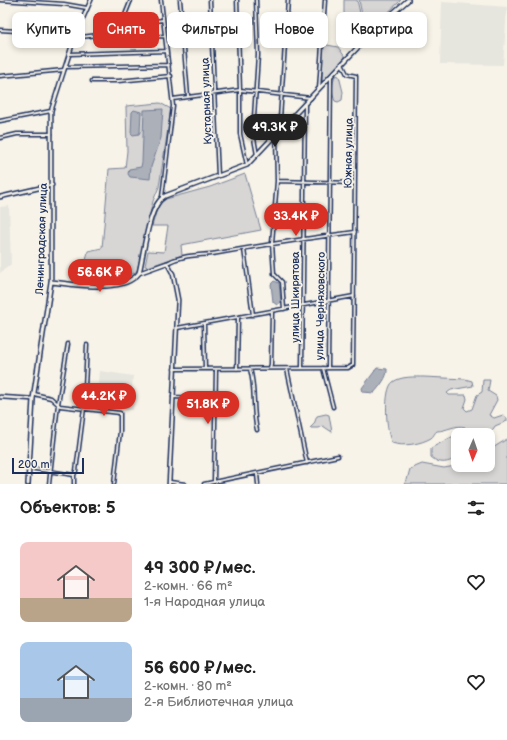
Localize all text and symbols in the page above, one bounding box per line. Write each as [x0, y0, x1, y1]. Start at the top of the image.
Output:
chip: Купить [12, 12, 85, 48]
chip: Снять [93, 12, 159, 48]
chip: Фильтры [167, 12, 252, 48]
chip: Новое [260, 12, 328, 48]
chip: Квартира [336, 12, 427, 48]
street label: Кустарная улица [198, 57, 215, 145]
pin: 49.3K ₽ [238, 114, 312, 148]
street label: Южная улица [341, 117, 356, 188]
text: 49.3K ₽ [252, 119, 298, 135]
street label: Ленинградская улица [33, 182, 50, 296]
pin: 33.4K ₽ [259, 203, 333, 237]
text: 33.4K ₽ [273, 208, 319, 224]
street label: улица Шкирятова [289, 251, 302, 343]
street label: улица Черняховского [313, 251, 328, 360]
pin: 56.6K ₽ [63, 259, 137, 293]
text: 56.6K ₽ [77, 264, 123, 280]
pin: 44.2K ₽ [67, 383, 141, 417]
text: 44.2K ₽ [81, 388, 127, 404]
pin: 51.8K ₽ [171, 391, 245, 425]
text: 51.8K ₽ [186, 396, 230, 412]
north arrow [451, 428, 495, 472]
map controls [451, 428, 495, 472]
scale bar [12, 456, 84, 475]
text: 200 m [18, 458, 50, 471]
icon: filters [465, 497, 487, 519]
text: Объектов: 5 [20, 498, 116, 518]
icon: home [52, 558, 100, 606]
text: 49 300 ₽/мес. [144, 558, 255, 578]
icon: heart [465, 571, 487, 593]
text: 2-комн. · 66 m² [144, 578, 233, 594]
text: 1-я Народная улица [144, 594, 265, 610]
icon: home [52, 658, 100, 706]
text: 56 600 ₽/мес. [144, 658, 256, 678]
icon: heart [465, 671, 487, 693]
text: 2-комн. · 80 m² [144, 678, 232, 694]
text: 2-я Библиотечная улица [144, 694, 293, 710]

